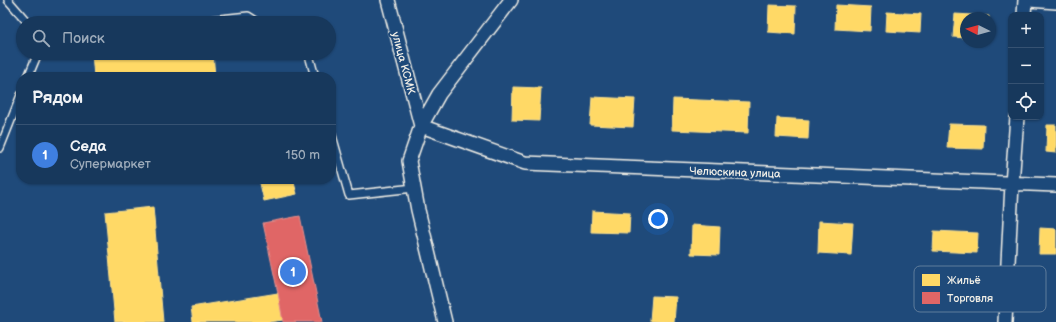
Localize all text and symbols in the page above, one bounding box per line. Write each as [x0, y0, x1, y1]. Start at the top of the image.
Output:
north arrow [960, 12, 996, 48]
map controls [1008, 12, 1044, 120]
button: + [1008, 12, 1044, 48]
search box [16, 16, 336, 60]
icon: search [30, 27, 52, 49]
text: Поиск [62, 29, 105, 48]
street label: улица КСМК [389, 31, 418, 97]
button: − [1008, 48, 1044, 84]
button: locate [1008, 84, 1044, 120]
text: Рядом [32, 88, 83, 108]
text: Седа [70, 137, 106, 156]
text: 1 [42, 147, 48, 163]
text: 150 m [286, 147, 320, 163]
text: Супермаркет [70, 156, 151, 172]
street label: Челюскина улица [689, 164, 781, 181]
your location [648, 209, 668, 229]
pin: 1 [280, 257, 306, 287]
legend [914, 266, 1046, 312]
text: Жильё [947, 274, 981, 287]
text: Торговля [947, 292, 993, 305]

